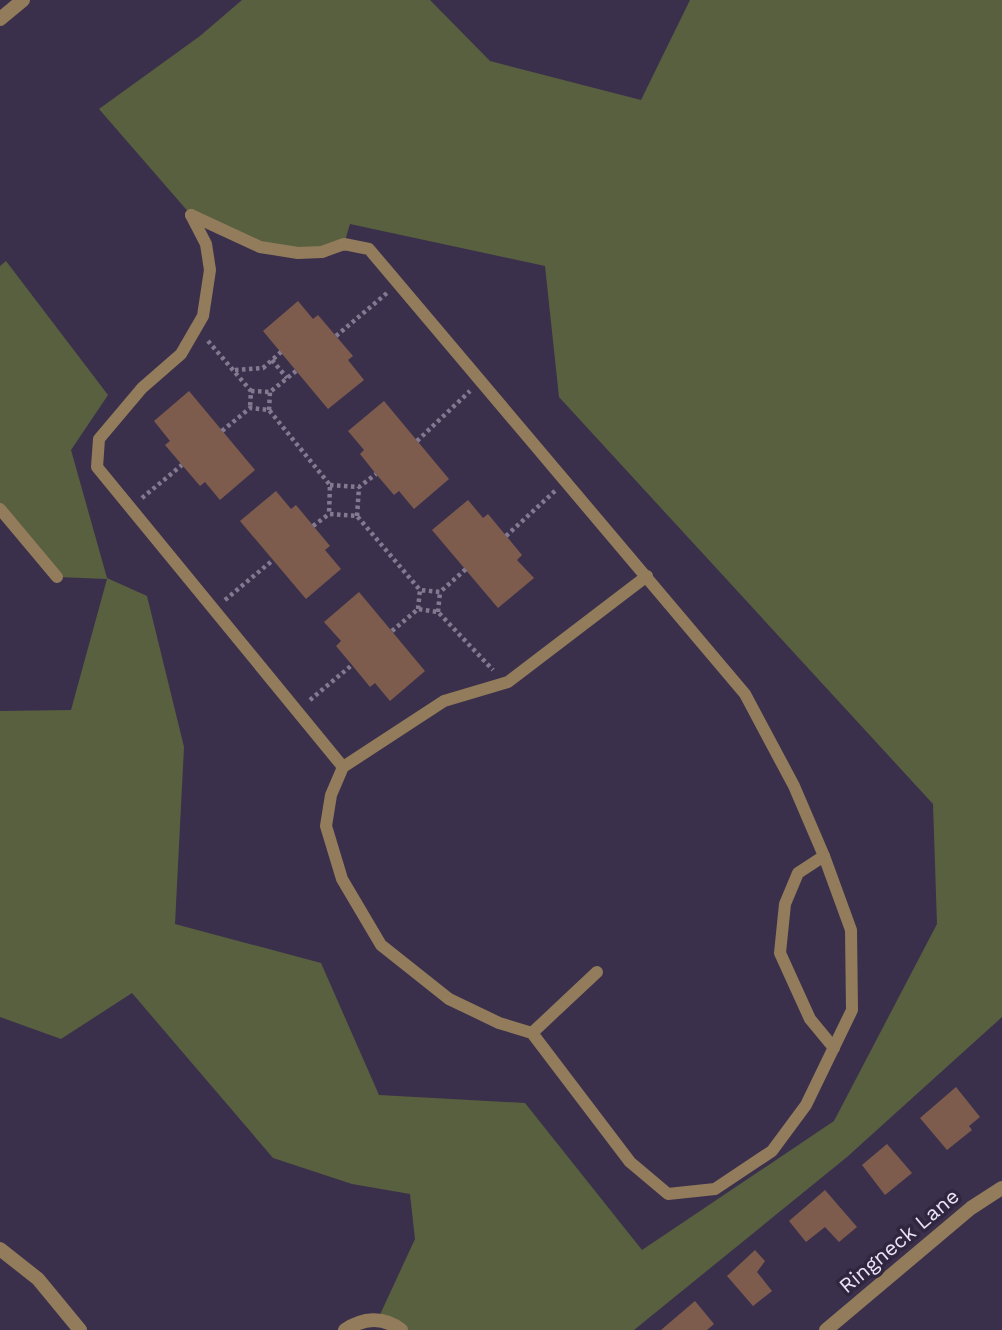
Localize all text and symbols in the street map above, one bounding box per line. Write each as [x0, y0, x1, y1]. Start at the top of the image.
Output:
street label: Ringneck Lane [834, 1183, 964, 1298]

